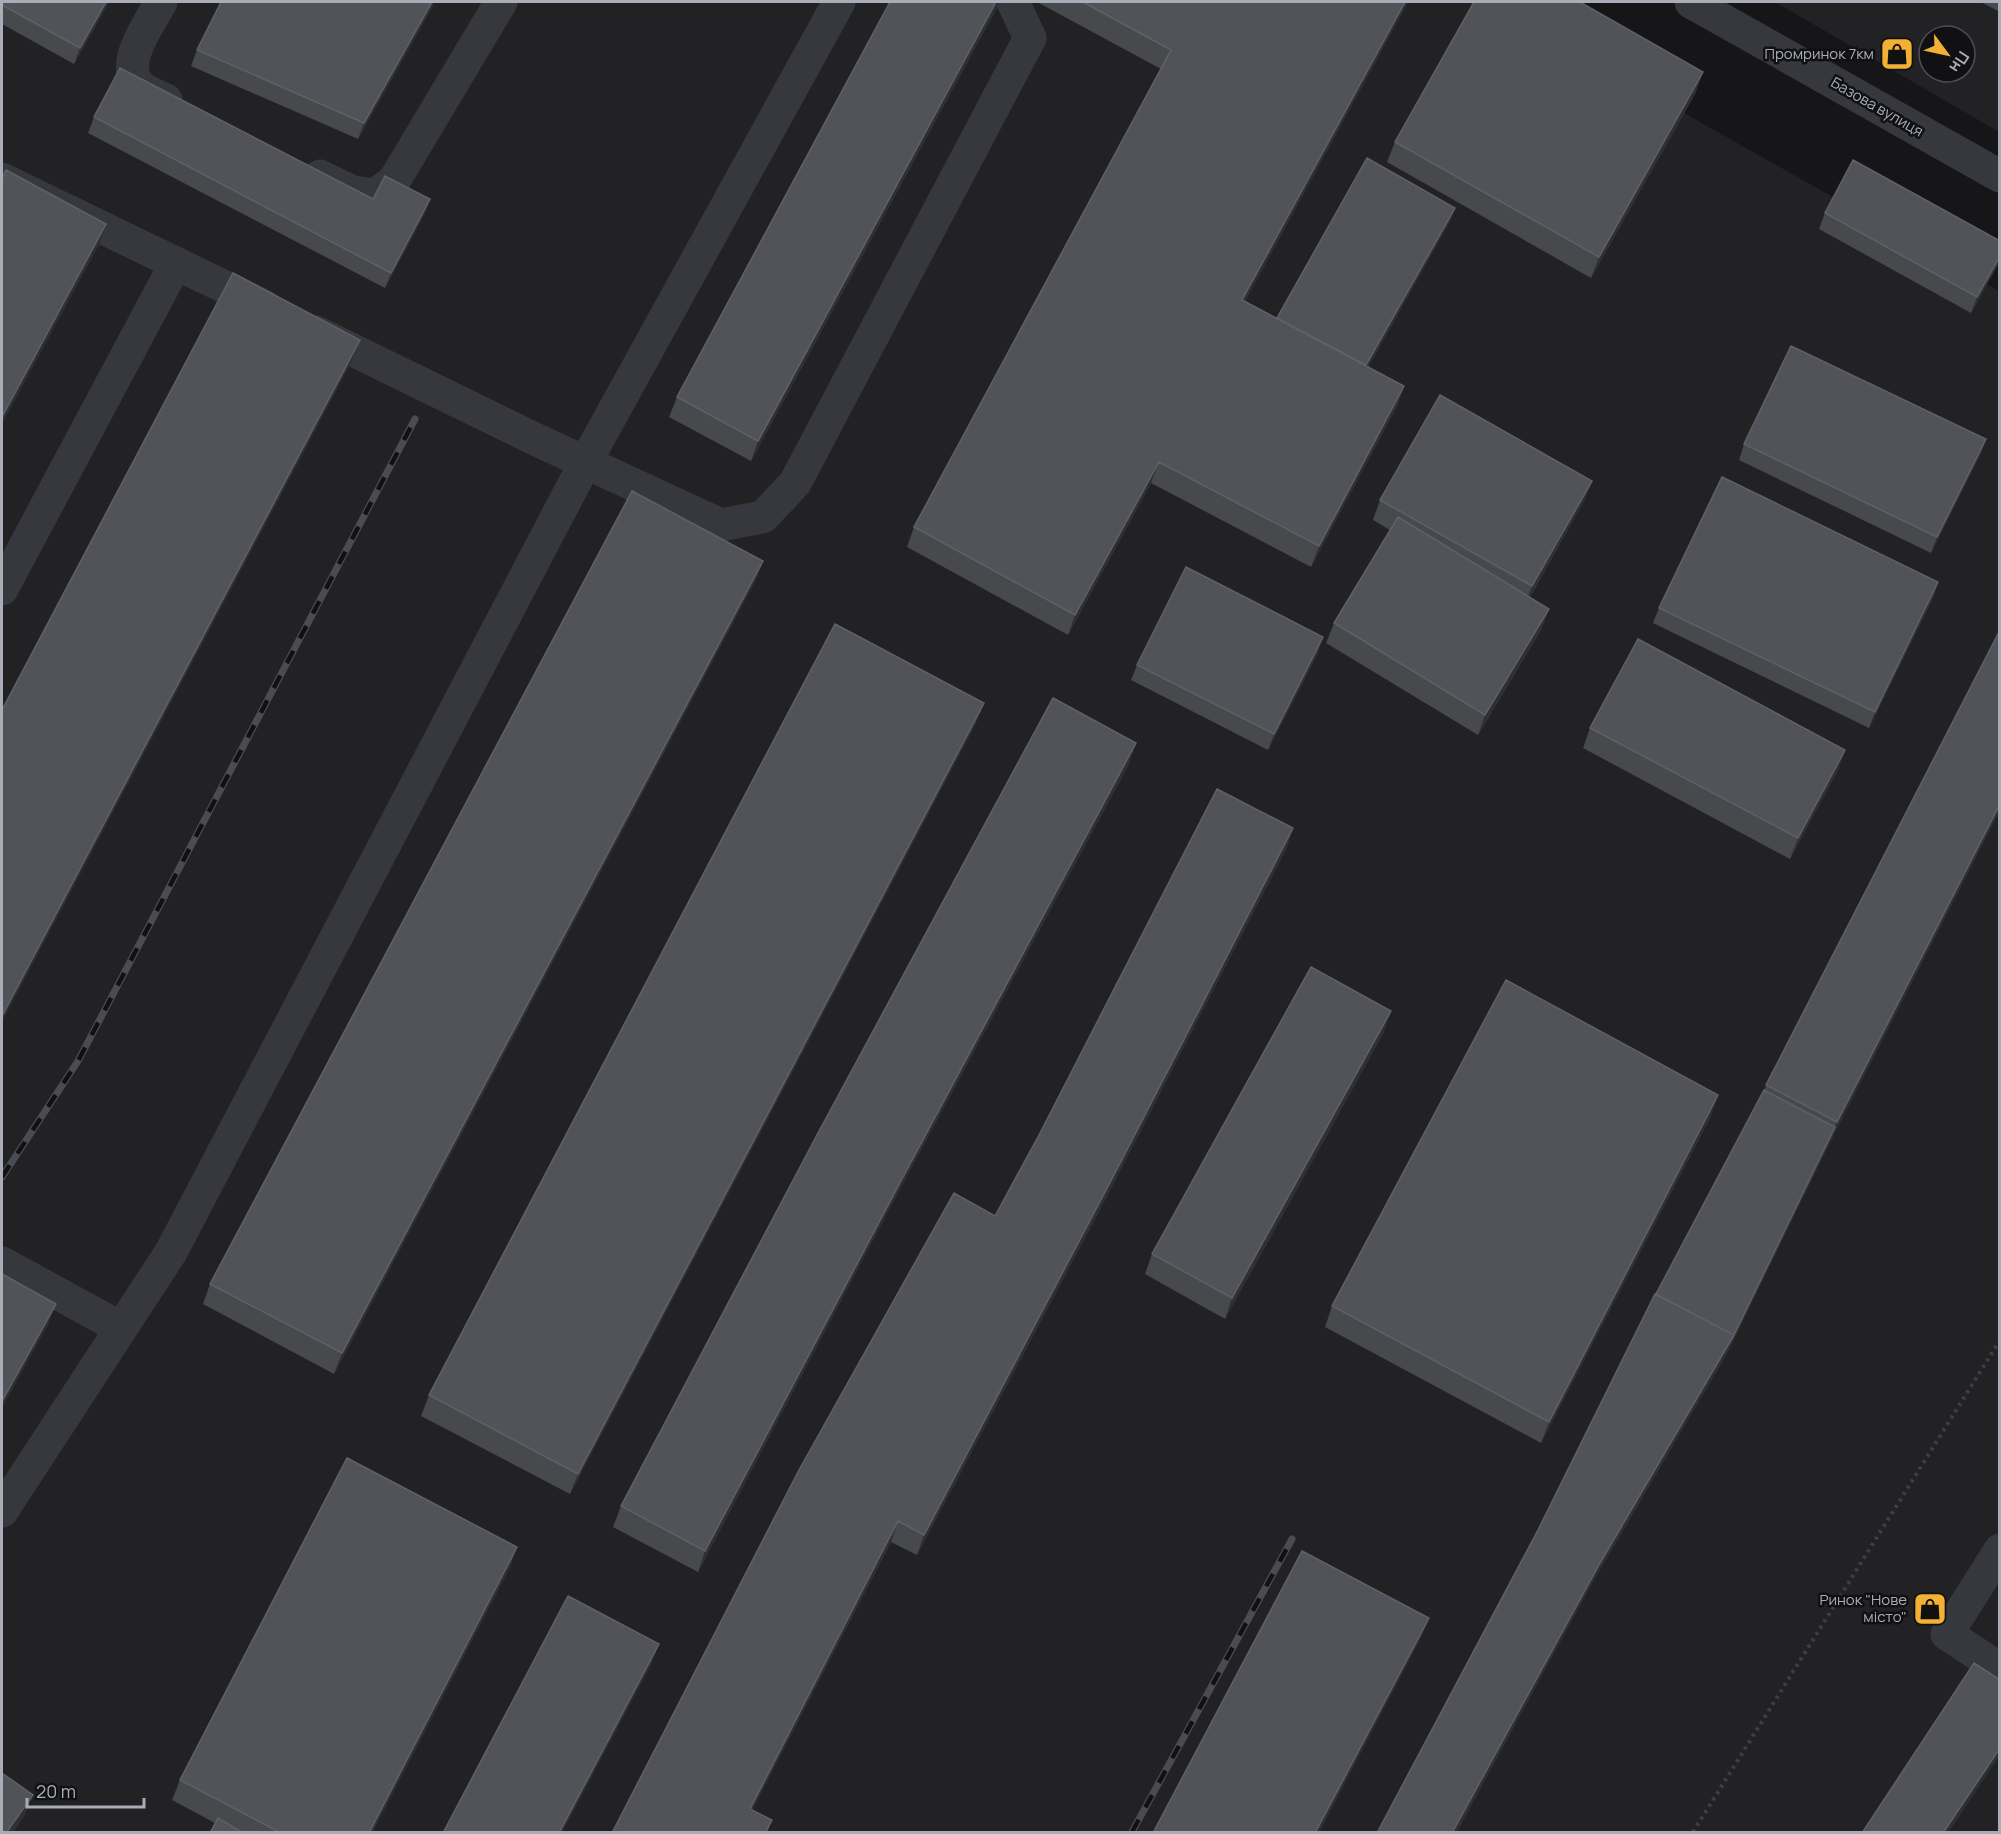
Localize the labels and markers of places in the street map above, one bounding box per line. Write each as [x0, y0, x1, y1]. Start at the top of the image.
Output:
shop icon: Промринок 7км [1879, 36, 1915, 72]
place label: Промринок 7км [1765, 43, 1874, 64]
place label: Ринок "Нове місто" [1819, 1589, 1907, 1627]
shop icon: Ринок "Нове місто" [1912, 1591, 1948, 1627]

